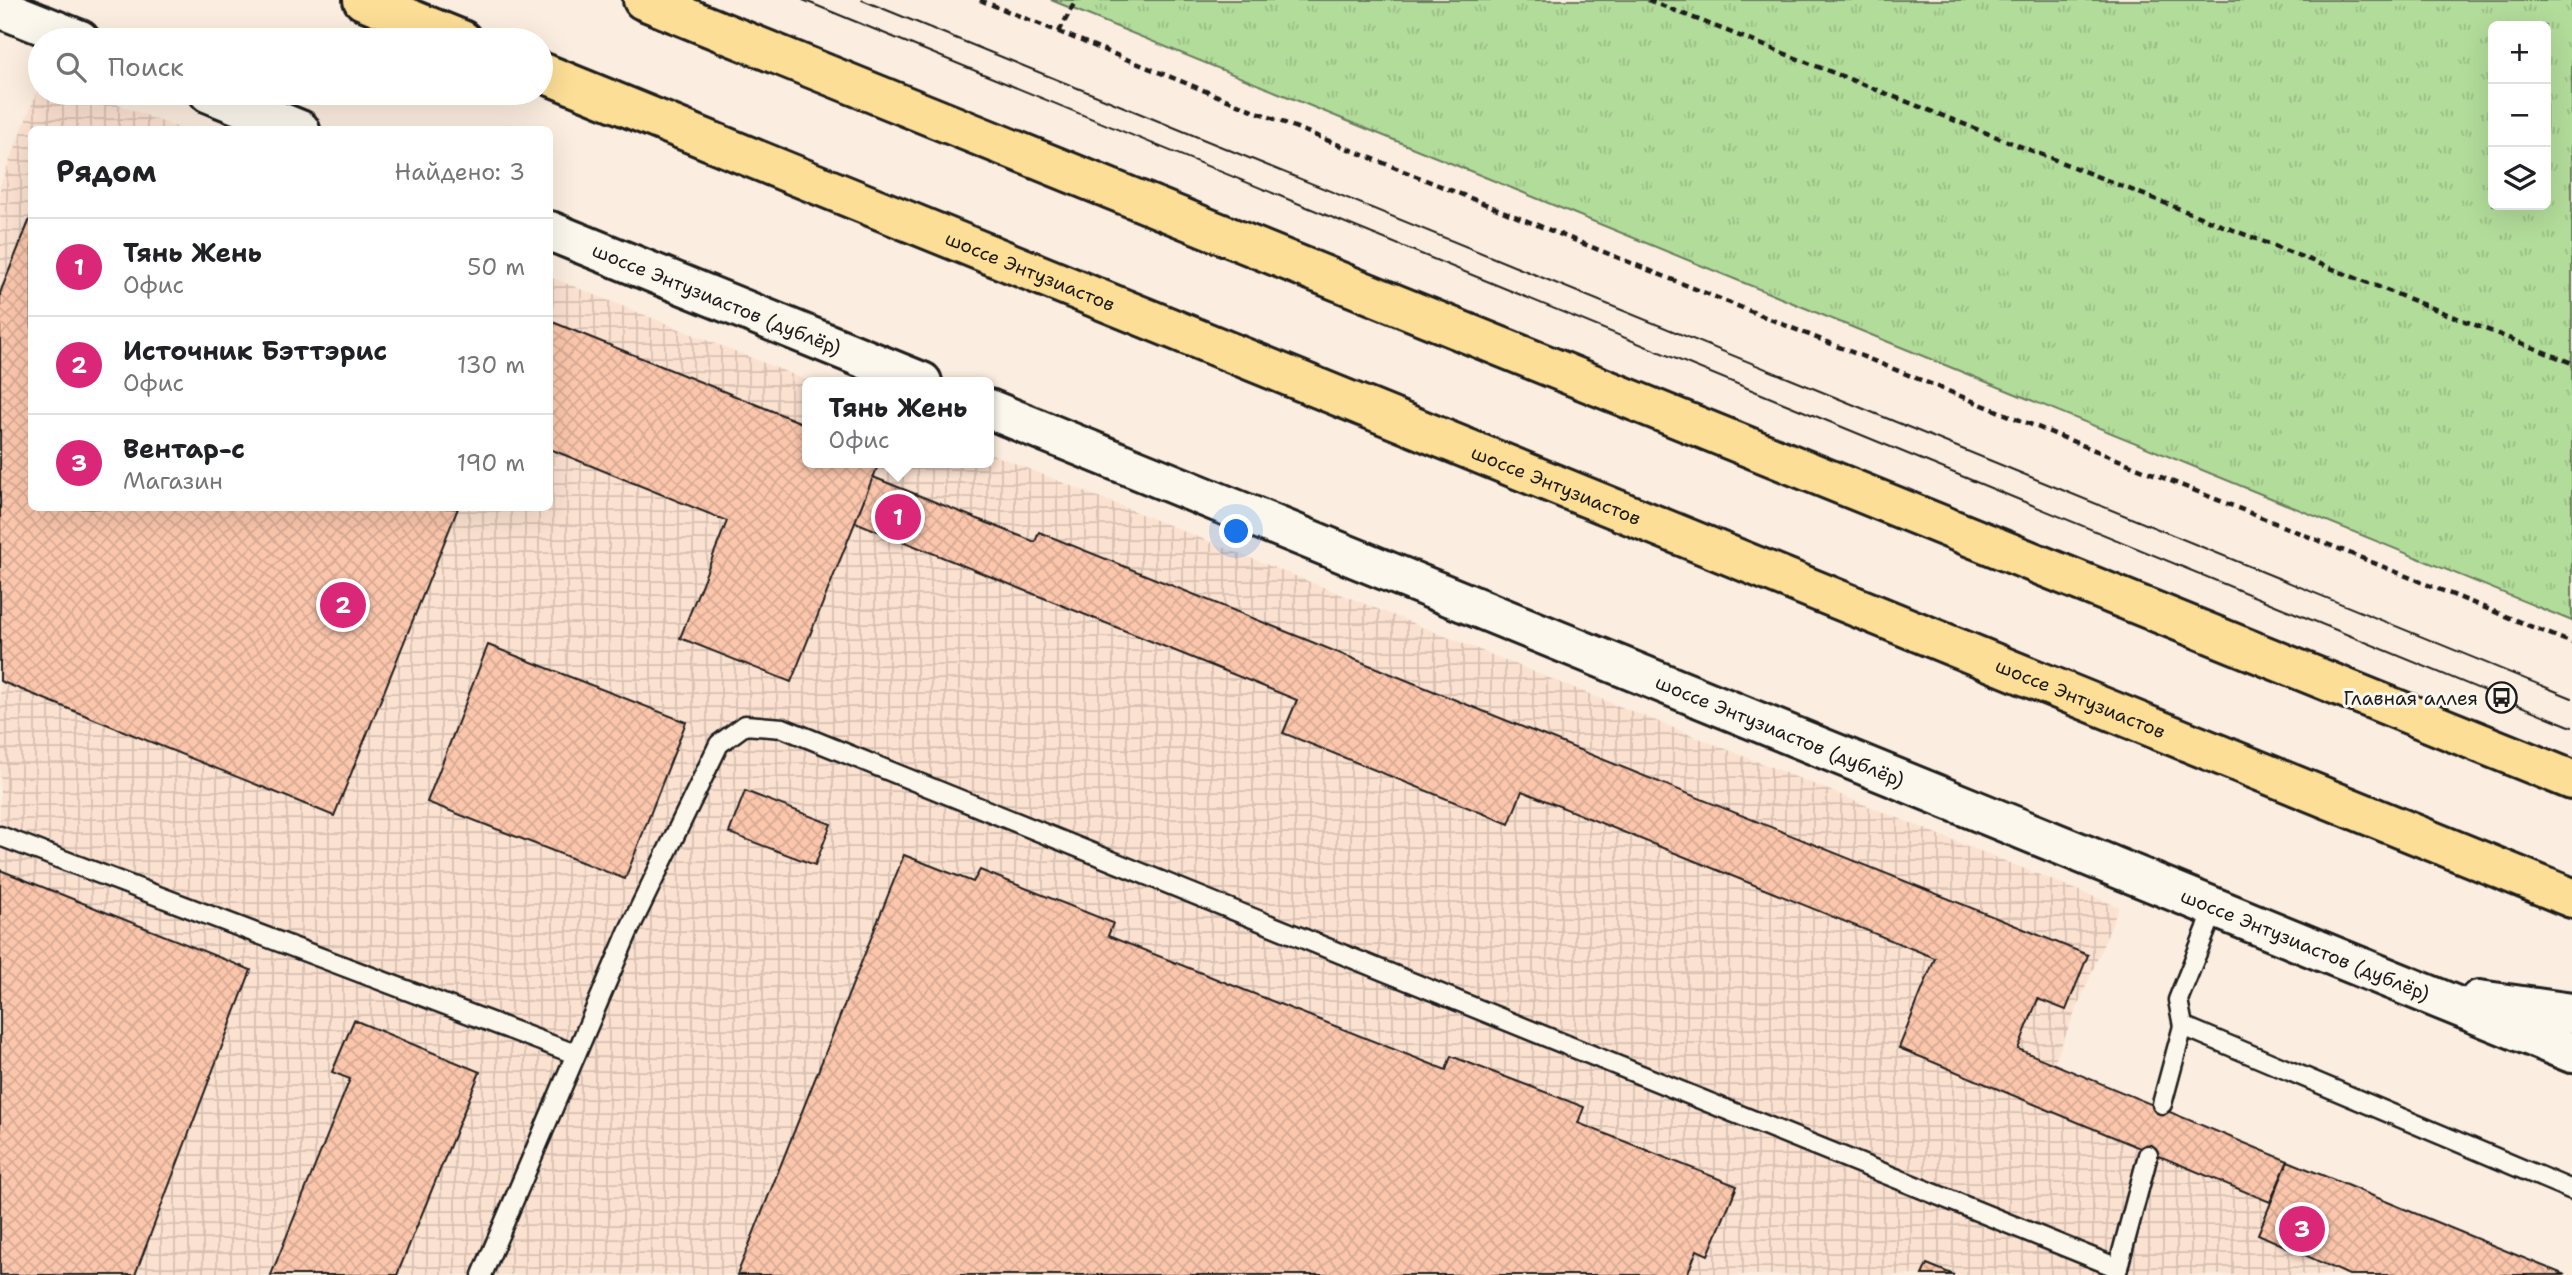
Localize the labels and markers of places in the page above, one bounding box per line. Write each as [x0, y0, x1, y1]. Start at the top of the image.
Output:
pin: 1 [875, 491, 921, 543]
pin: 2 [320, 579, 366, 631]
bus stop icon: Главная аллея [2484, 681, 2518, 715]
place label: Главная аллея [2344, 686, 2478, 711]
pin: 3 [2279, 1203, 2325, 1255]

